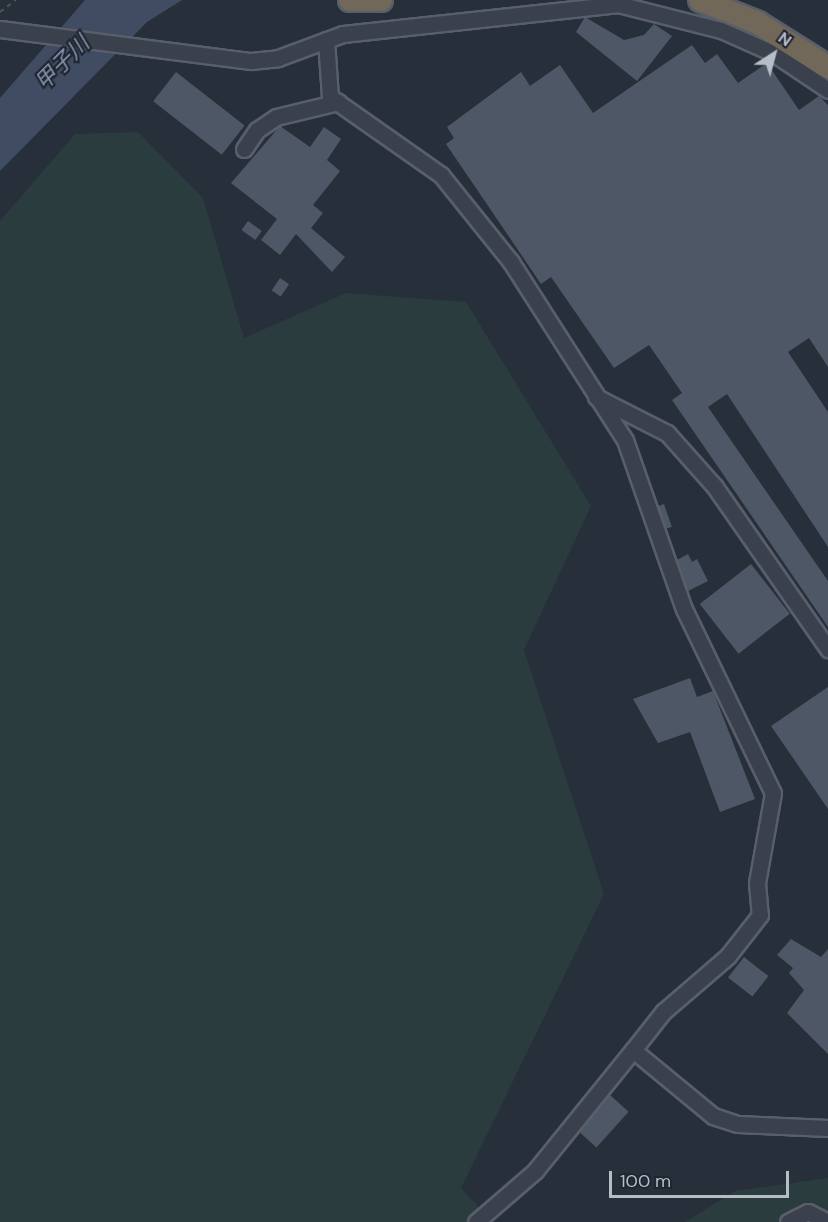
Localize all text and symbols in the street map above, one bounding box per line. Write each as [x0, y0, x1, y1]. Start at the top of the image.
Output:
north arrow [744, 24, 804, 84]
text: N [774, 27, 796, 51]
water label: 甲子川 [29, 30, 95, 96]
scale bar [612, 1159, 792, 1197]
text: 100 m [620, 1169, 671, 1193]

